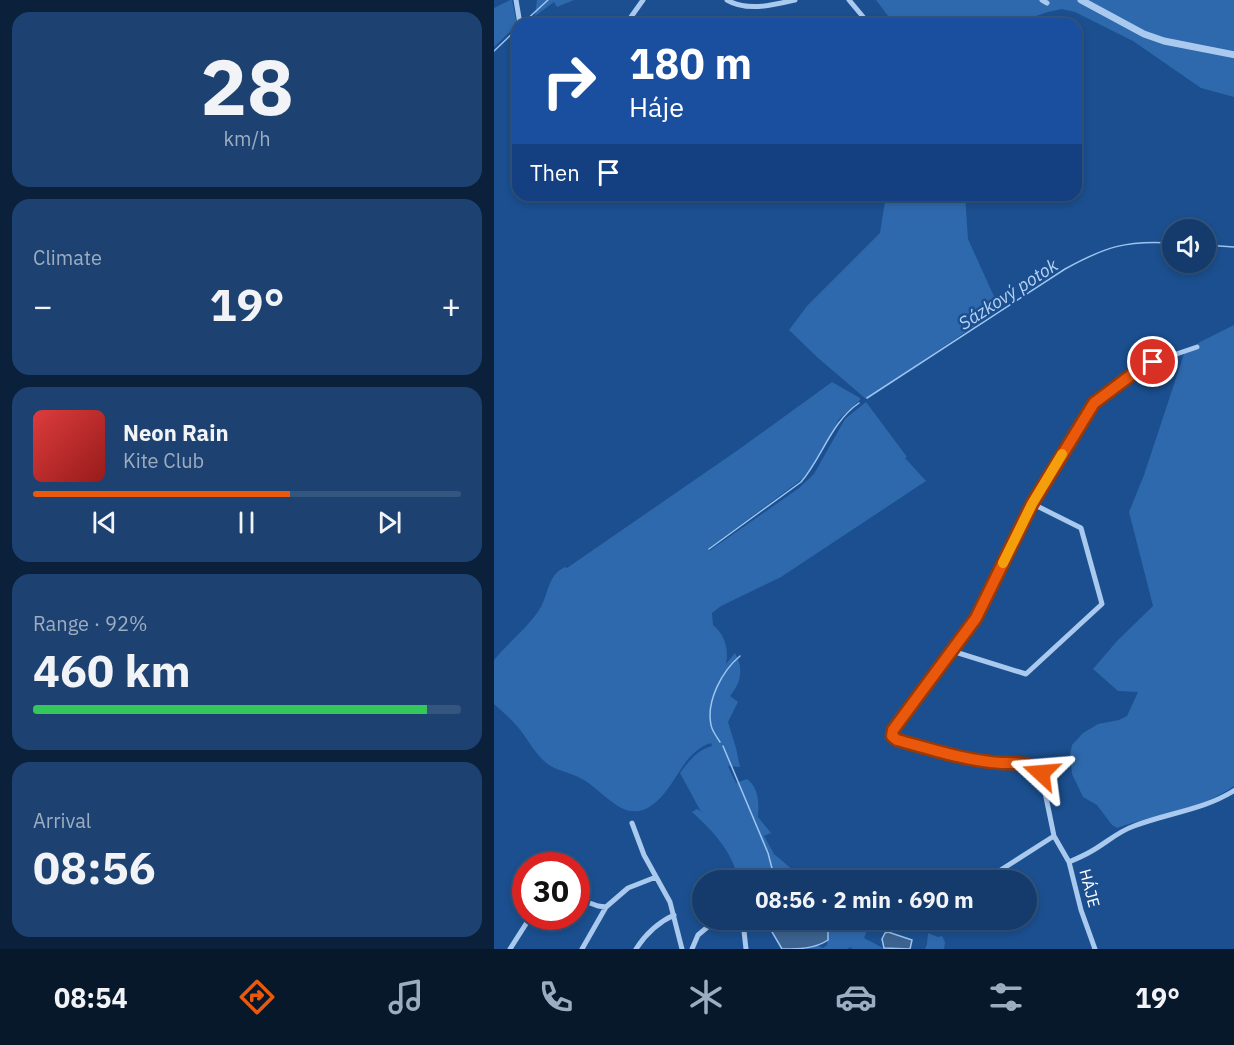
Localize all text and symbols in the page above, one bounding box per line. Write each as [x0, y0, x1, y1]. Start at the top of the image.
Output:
text: 28 [200, 35, 294, 136]
text: 180 m [629, 36, 752, 91]
icon: right [530, 42, 608, 120]
text: Háje [629, 89, 684, 124]
text: km/h [223, 125, 271, 152]
icon: arrive [592, 156, 625, 189]
text: Then [530, 158, 580, 187]
map controls [1162, 219, 1216, 273]
button: sound [1162, 219, 1216, 273]
text: Climate [33, 244, 102, 271]
water label: Sázkový potok [954, 253, 1063, 335]
text: 19° [209, 275, 285, 333]
text: − [33, 284, 53, 327]
text: + [441, 284, 461, 327]
pin [1127, 336, 1178, 387]
icon: arrive [1136, 345, 1169, 378]
text: Neon Rain [123, 418, 229, 447]
text: Kite Club [123, 447, 204, 474]
icon: previous [88, 506, 121, 539]
icon: pause [230, 506, 263, 539]
icon: next [373, 506, 406, 539]
text: Range · 92% [33, 610, 148, 637]
text: 460 km [33, 641, 191, 699]
position arrow [1009, 741, 1073, 805]
text: Arrival [33, 807, 91, 834]
text: 08:56 [33, 838, 156, 896]
speed limit sign: 30 [512, 852, 590, 930]
street label: HÁJE [1075, 866, 1106, 909]
text: 08:56 · 2 min · 690 m [755, 885, 974, 914]
icon: directions [236, 976, 278, 1018]
icon: music [385, 976, 427, 1018]
icon: phone [535, 976, 577, 1018]
icon: climate [685, 976, 727, 1018]
icon: car [835, 976, 877, 1018]
icon: filters [985, 976, 1027, 1018]
text: 08:54 [54, 980, 128, 1015]
text: 19° [1135, 980, 1180, 1015]

